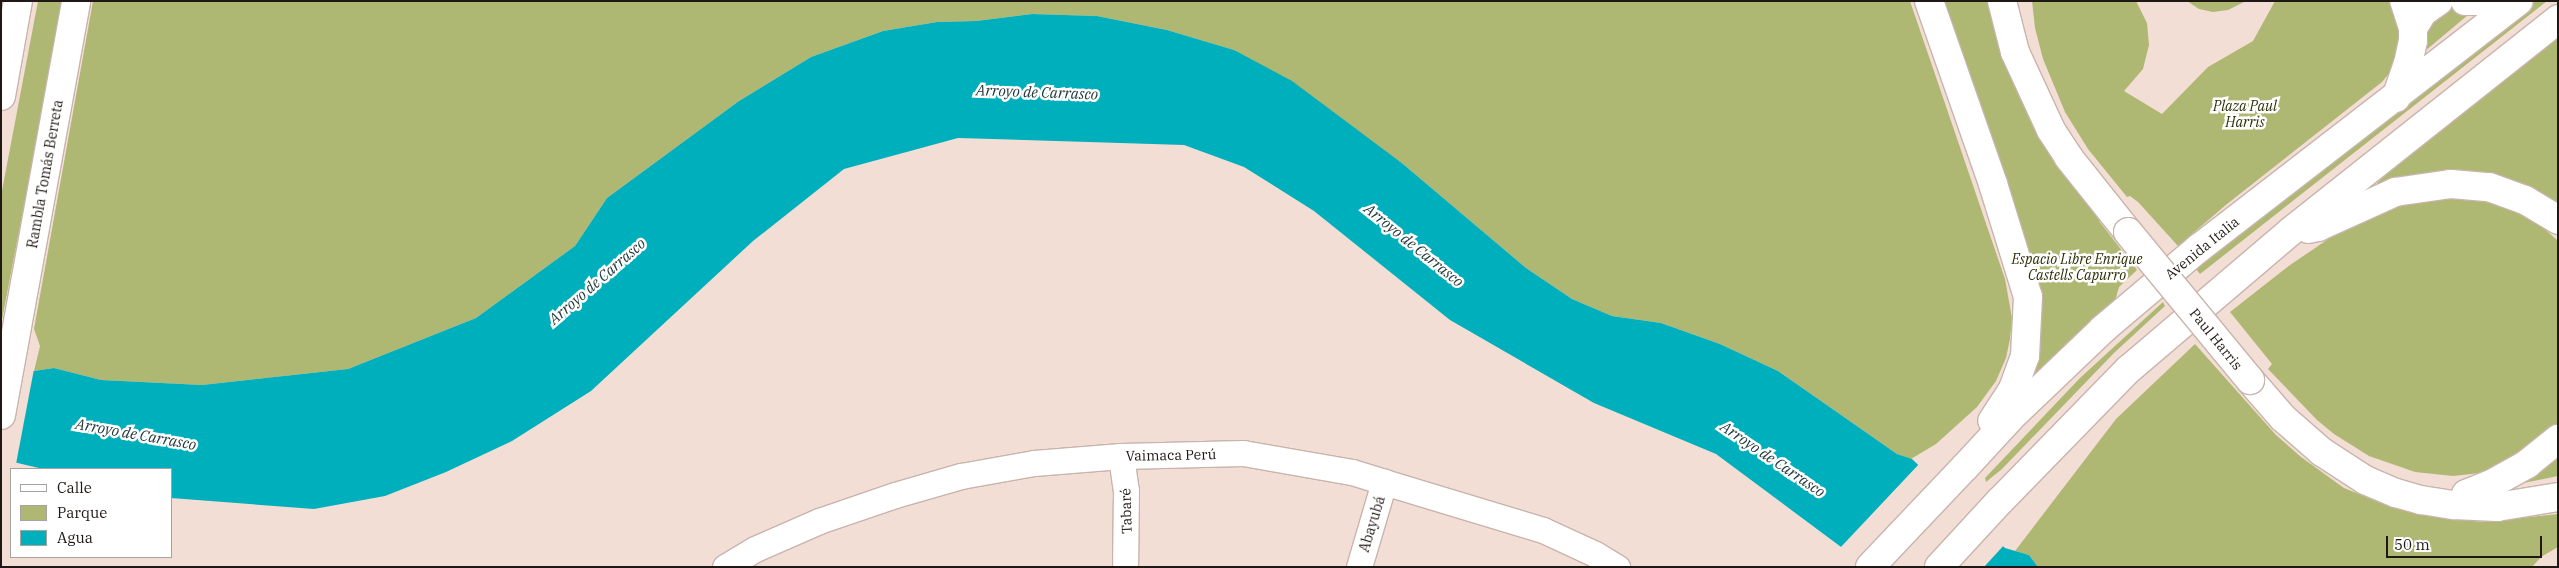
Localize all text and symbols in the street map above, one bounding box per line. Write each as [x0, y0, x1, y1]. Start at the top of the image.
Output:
water label: Arroyo de Carrasco [976, 81, 1098, 103]
street label: Rambla Tomás Berreta [24, 98, 66, 250]
park label: Plaza Paul Harris [2213, 98, 2277, 130]
water label: Arroyo de Carrasco [1361, 200, 1467, 290]
street label: Avenida Italia [2162, 213, 2242, 283]
water label: Arroyo de Carrasco [545, 234, 649, 328]
park label: Espacio Libre Enrique Castells Capurro [2012, 251, 2142, 284]
street label: Paul Harris [2186, 305, 2246, 373]
water label: Arroyo de Carrasco [74, 415, 198, 453]
water label: Arroyo de Carrasco [1717, 417, 1829, 501]
street label: Vaimaca Perú [1126, 446, 1216, 464]
legend [10, 468, 172, 558]
text: Calle [57, 478, 92, 497]
street label: Tabaré [1117, 488, 1135, 534]
street label: Abayubá [1356, 494, 1388, 554]
text: Parque [57, 503, 107, 522]
scale bar [2389, 526, 2545, 558]
text: Agua [57, 528, 93, 547]
text: 50 m [2394, 535, 2430, 554]

